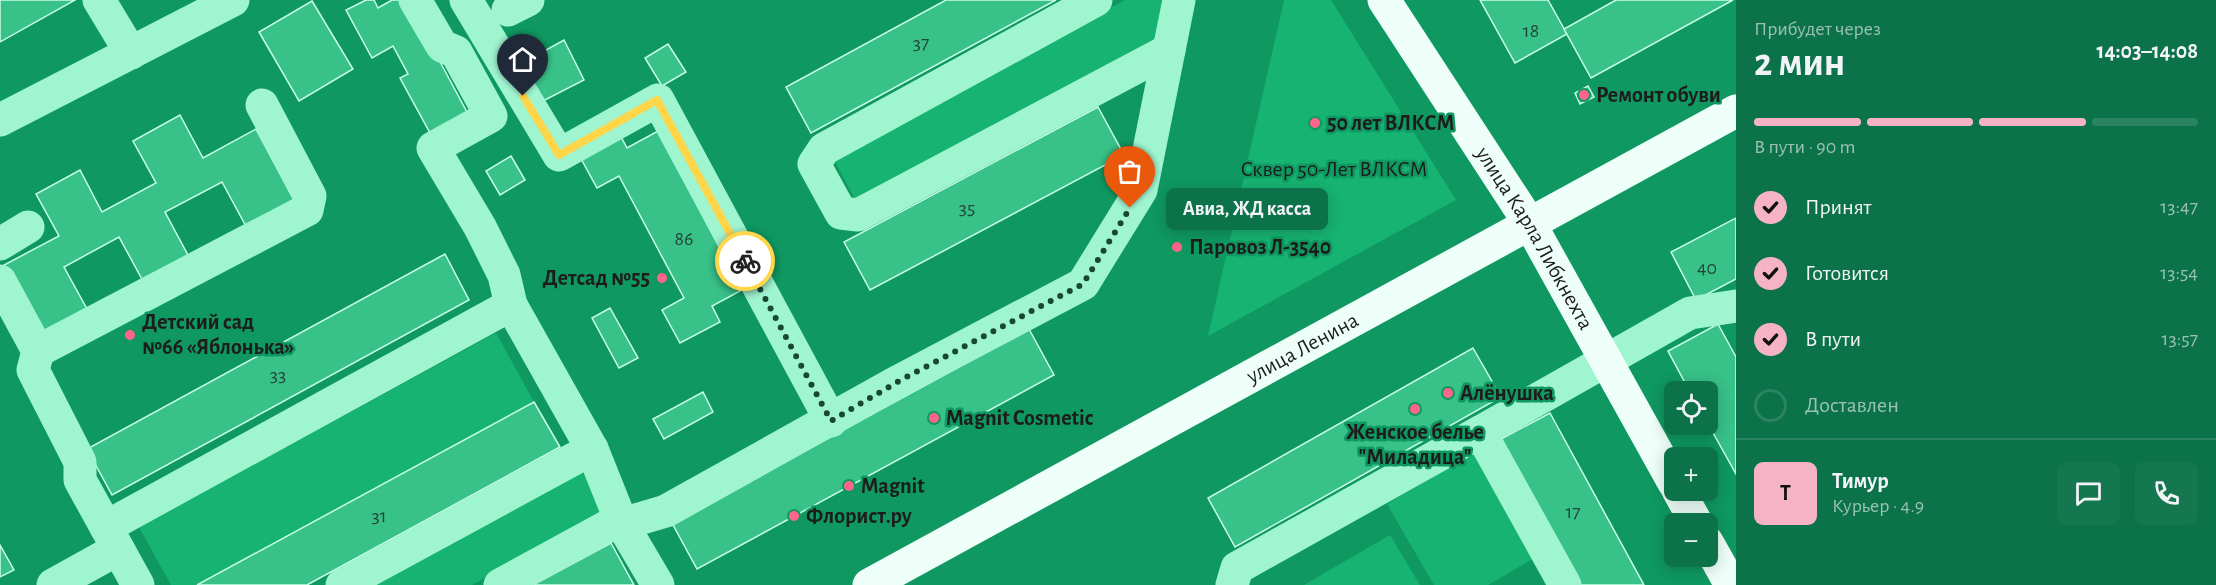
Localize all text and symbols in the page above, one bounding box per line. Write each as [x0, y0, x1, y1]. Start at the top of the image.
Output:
text: Прибудет через [1754, 19, 1881, 39]
house number: 18 [1523, 21, 1539, 41]
house number: 37 [913, 33, 929, 53]
pin [497, 34, 548, 96]
text: 14:03–14:08 [2097, 40, 2198, 62]
icon: home [506, 43, 539, 76]
text: 2 мин [1754, 44, 1845, 83]
place label: Ремонт обуви [1596, 84, 1721, 107]
marker: Ремонт обуви [1577, 88, 1591, 102]
place label: 50 лет ВЛКСМ [1327, 112, 1455, 134]
marker: 50 лет ВЛКСМ [1308, 116, 1322, 130]
text: В пути · 90 m [1754, 137, 1856, 157]
street label: улица Карла Либкнехта [1471, 142, 1597, 333]
pin [1104, 146, 1155, 208]
icon: bag [1113, 155, 1146, 188]
park label: Сквер 50-Лет ВЛКСМ [1240, 158, 1428, 180]
callout: Авиа, ЖД касса [1166, 187, 1328, 229]
icon: check [1754, 191, 1787, 224]
text: Принят [1805, 196, 1871, 218]
text: 13:47 [2160, 197, 2198, 217]
house number: 35 [959, 198, 975, 218]
text: Авиа, ЖД касса [1183, 199, 1311, 219]
house number: 86 [675, 229, 693, 249]
courier [715, 231, 775, 291]
place label: Паровоз Л-3540 [1189, 236, 1331, 258]
marker: Паровоз Л-3540 [1170, 240, 1184, 254]
icon: bike [729, 245, 762, 278]
icon: check [1754, 257, 1787, 290]
house number: 40 [1697, 258, 1717, 278]
text: Готовится [1805, 262, 1889, 284]
text: 13:54 [2160, 263, 2198, 283]
place label: Детсад №55 [542, 267, 650, 289]
marker: Детсад №55 [655, 271, 669, 285]
street label: улица Ленина [1242, 309, 1362, 388]
place label: Детский сад №66 «Яблонька» [142, 311, 294, 358]
icon: check [1754, 323, 1787, 356]
marker: Детский сад №66 «Яблонька» [123, 328, 137, 342]
text: В пути [1805, 328, 1861, 350]
text: 13:57 [2162, 329, 2198, 349]
house number: 33 [270, 365, 286, 385]
map controls [1664, 381, 1718, 567]
button: locate [1664, 381, 1718, 435]
place label: Алёнушка [1460, 382, 1554, 405]
marker: Алёнушка [1441, 386, 1455, 400]
text: Доставлен [1805, 394, 1899, 416]
marker: Женское белье "Миладица" [1408, 402, 1422, 416]
place label: Magnit Cosmetic [946, 407, 1094, 429]
marker: Magnit Cosmetic [927, 411, 941, 425]
place label: Женское белье "Миладица" [1346, 421, 1484, 468]
button: + [1664, 447, 1718, 501]
button: chat [2057, 462, 2120, 525]
button: phone [2135, 462, 2198, 525]
text: Тимур [1832, 470, 1889, 492]
place label: Magnit [861, 475, 925, 497]
marker: Magnit [842, 479, 856, 493]
text: Т [1780, 482, 1791, 504]
text: Курьер · 4.9 [1832, 496, 1924, 516]
house number: 17 [1565, 502, 1581, 522]
place label: Флорист.ру [806, 505, 912, 528]
house number: 31 [371, 506, 387, 526]
marker: Флорист.ру [787, 509, 801, 523]
button: − [1664, 513, 1718, 567]

